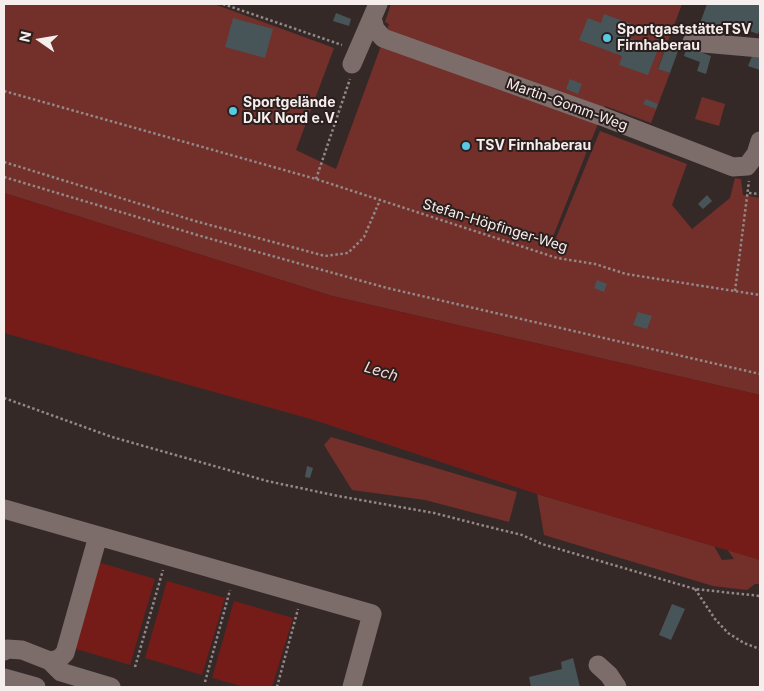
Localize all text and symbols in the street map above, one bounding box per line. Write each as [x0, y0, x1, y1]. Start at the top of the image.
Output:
north arrow [15, 15, 65, 65]
place label: SportgaststätteTSV Firnhaberau [617, 22, 751, 54]
text: N [15, 29, 34, 44]
marker: SportgaststätteTSV Firnhaberau [601, 32, 613, 44]
street label: Martin-Gomm-Weg [504, 75, 630, 135]
place label: Sportgelände DJK Nord e.V. [243, 95, 338, 128]
marker: Sportgelände DJK Nord e.V. [227, 105, 239, 117]
place label: TSV Firnhaberau [476, 138, 591, 154]
marker: TSV Firnhaberau [460, 140, 472, 152]
street label: Stefan-Höpfinger-Weg [421, 196, 569, 256]
water label: Lech [362, 358, 400, 386]

